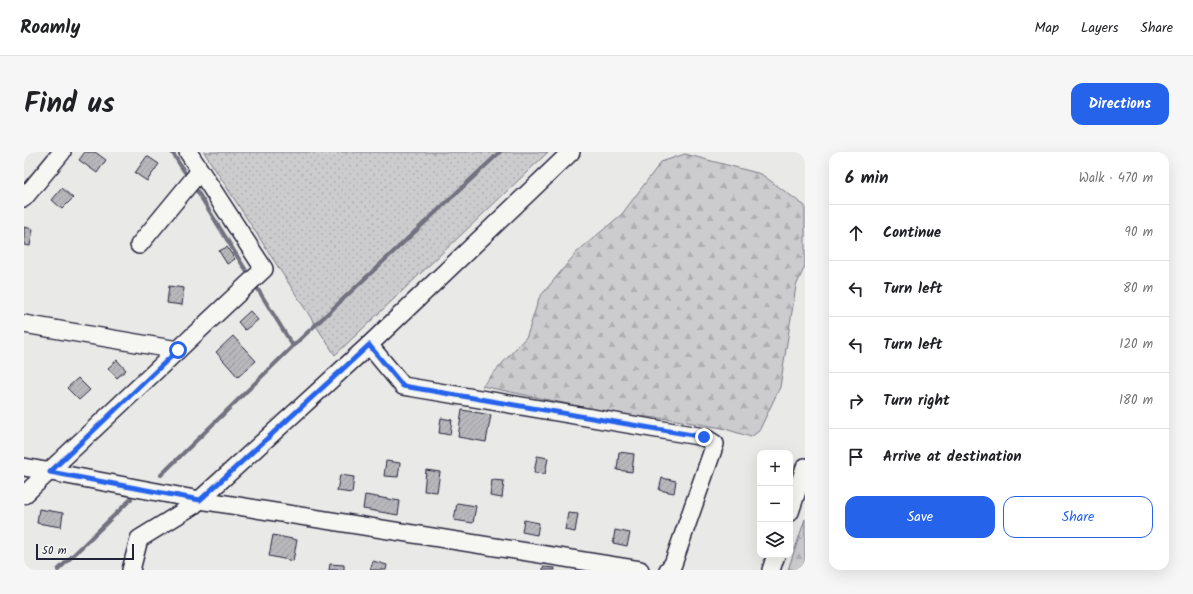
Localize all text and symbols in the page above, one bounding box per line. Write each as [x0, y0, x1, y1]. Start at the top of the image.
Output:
text: Roamly [20, 13, 80, 43]
text: Map [1035, 17, 1059, 39]
text: Layers [1081, 17, 1119, 39]
text: Share [1141, 17, 1173, 39]
text: Find us [24, 82, 115, 127]
button: Directions [1071, 83, 1169, 125]
text: 6 min [845, 165, 889, 192]
text: Walk · 470 m [1079, 168, 1153, 189]
text: Continue [883, 221, 941, 245]
icon: ahead [845, 222, 867, 244]
text: 90 m [1125, 222, 1153, 243]
text: Turn left [883, 277, 943, 301]
icon: left [845, 278, 867, 300]
text: 80 m [1123, 278, 1153, 299]
text: Turn left [883, 333, 943, 357]
icon: left [845, 334, 867, 356]
text: 120 m [1119, 334, 1153, 355]
route start [169, 341, 187, 359]
text: Turn right [883, 389, 950, 413]
icon: right [845, 390, 867, 412]
text: 180 m [1119, 390, 1153, 411]
route end [695, 428, 713, 446]
text: Arrive at destination [883, 445, 1022, 469]
icon: arrive [845, 446, 867, 468]
map controls [757, 450, 793, 558]
button: + [757, 450, 793, 486]
button: − [757, 486, 793, 522]
button: Save [845, 496, 995, 538]
button: Share [1003, 496, 1153, 538]
button: layers [757, 522, 793, 558]
scale bar [36, 542, 134, 561]
text: 50 m [42, 542, 67, 560]

